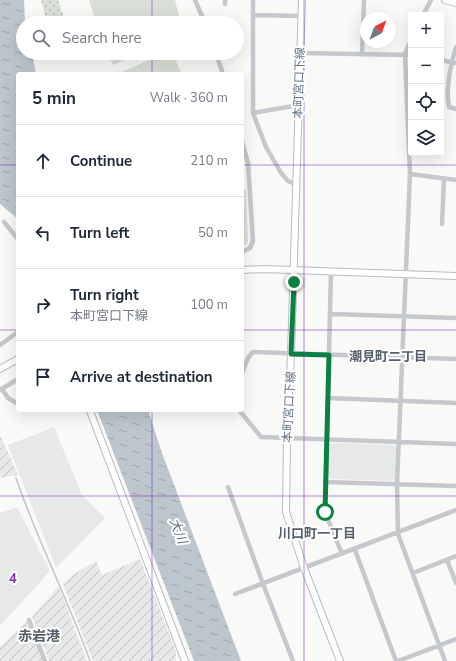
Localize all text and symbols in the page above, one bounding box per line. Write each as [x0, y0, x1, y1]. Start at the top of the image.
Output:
north arrow [360, 12, 396, 48]
map controls [408, 12, 444, 156]
button: + [408, 12, 444, 48]
search box [16, 16, 244, 60]
icon: search [30, 27, 52, 49]
text: Search here [62, 28, 142, 48]
street label: 本町宮口下線 [290, 47, 308, 119]
button: − [408, 48, 444, 84]
button: locate [408, 84, 444, 120]
text: 5 min [32, 87, 76, 110]
text: Walk · 360 m [150, 89, 228, 107]
button: layers [408, 120, 444, 156]
icon: ahead [32, 150, 54, 172]
text: Continue [70, 151, 132, 171]
text: 210 m [190, 152, 228, 170]
icon: left [32, 222, 54, 244]
text: Turn left [70, 223, 129, 243]
text: 50 m [198, 224, 228, 242]
route end [285, 273, 303, 291]
text: Turn right [70, 285, 139, 305]
icon: right [32, 294, 54, 316]
text: 100 m [190, 296, 228, 314]
text: 本町宮口下線 [70, 307, 148, 325]
district label: 潮見町二丁目 [349, 348, 427, 366]
icon: arrive [32, 366, 54, 388]
text: Arrive at destination [70, 367, 213, 387]
street label: 本町宮口下線 [279, 371, 299, 443]
route start [316, 503, 334, 521]
water label: 大川 [165, 516, 192, 548]
district label: 川口町一丁目 [278, 525, 356, 543]
text: 4 [9, 570, 17, 588]
district label: 赤岩港 [18, 627, 60, 646]

